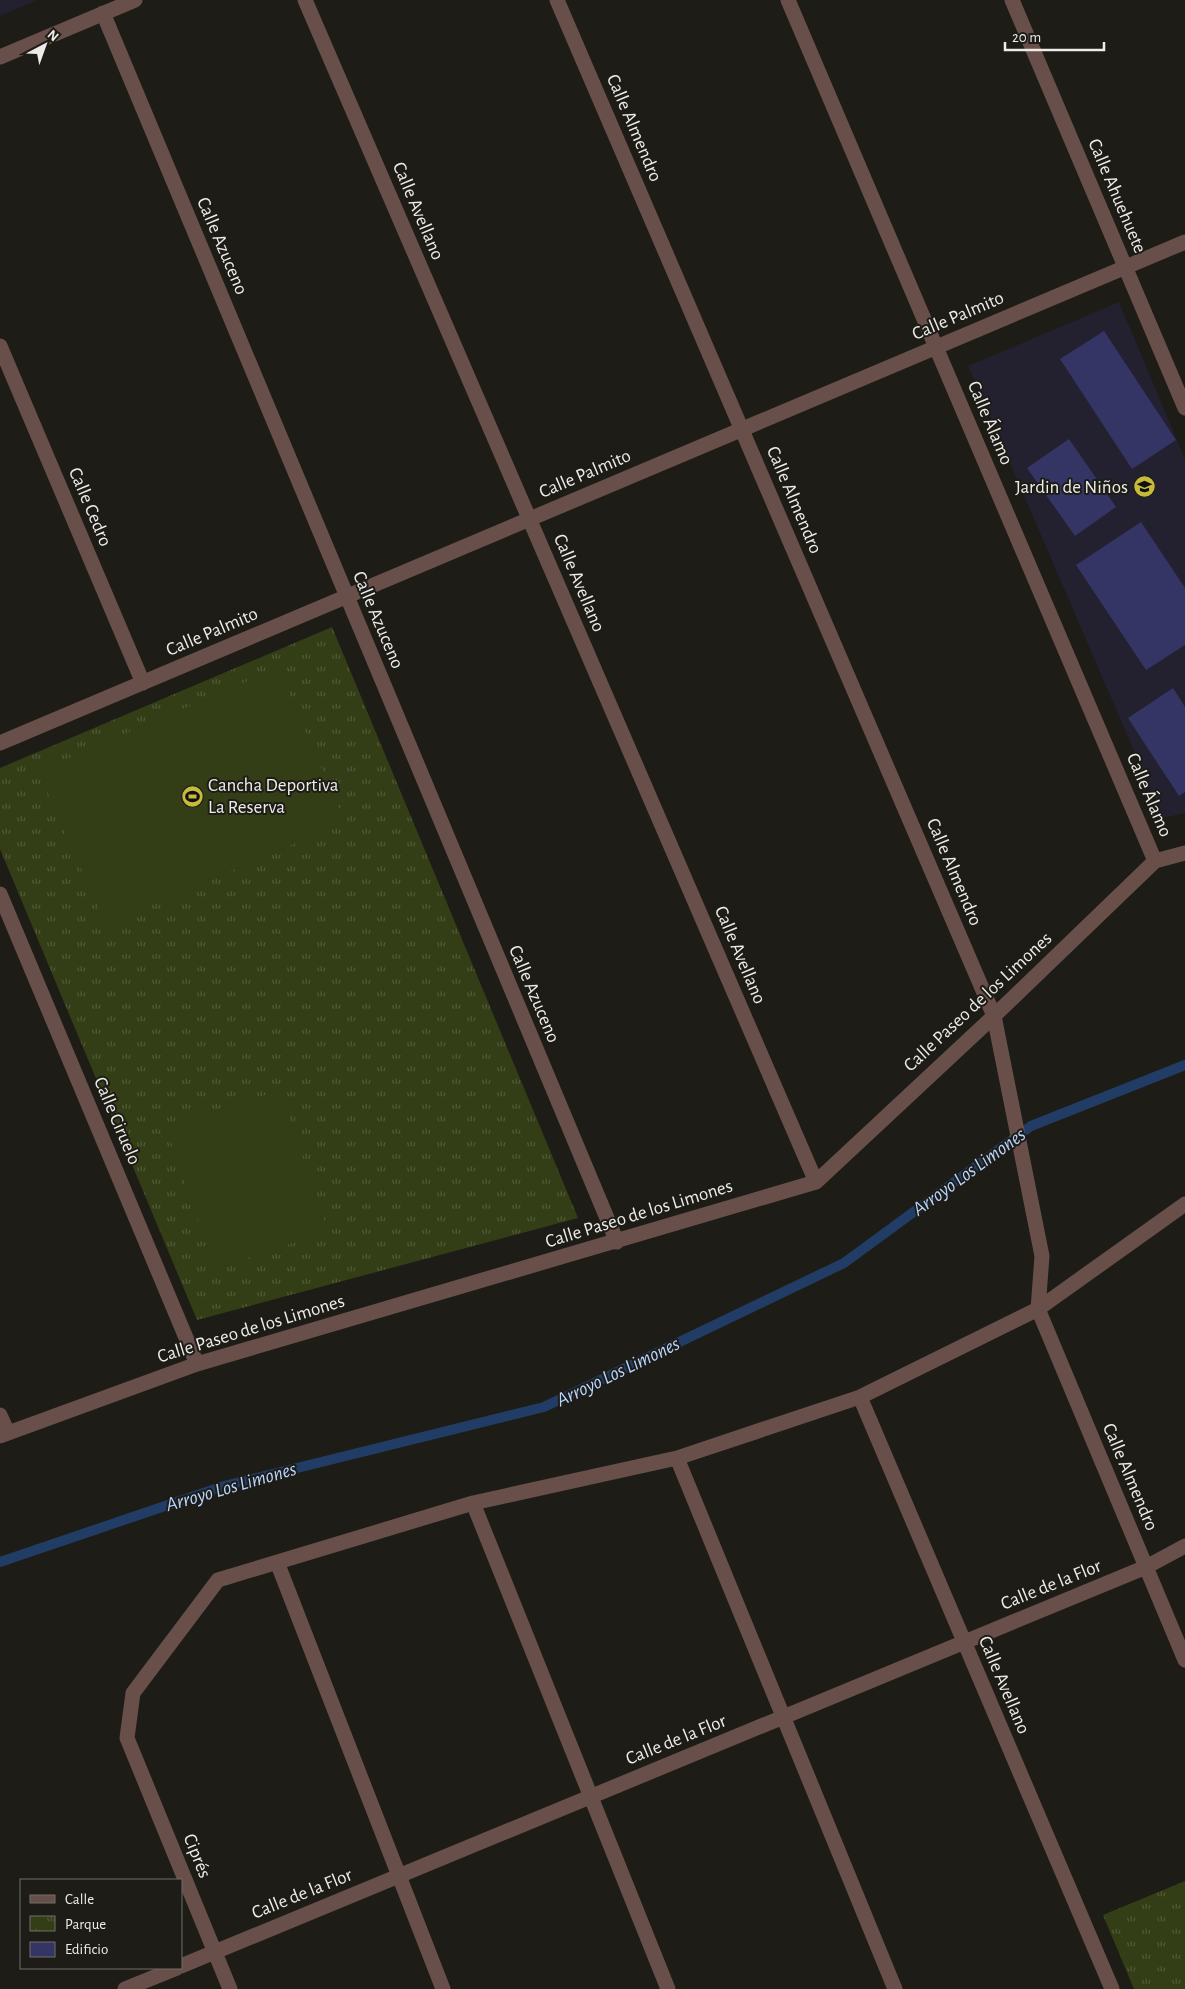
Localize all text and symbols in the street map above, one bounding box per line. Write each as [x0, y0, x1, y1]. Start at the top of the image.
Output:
north arrow [20, 20, 70, 70]
scale bar [1005, 20, 1104, 52]
text: N [45, 27, 61, 44]
text: 20 m [1012, 30, 1041, 45]
street label: Calle Almendro [603, 72, 665, 184]
street label: Calle Ahuehuete [1084, 136, 1150, 256]
street label: Calle Avellano [389, 159, 447, 263]
street label: Calle Azuceno [193, 195, 251, 297]
street label: Calle Palmito [909, 288, 1007, 344]
street label: Calle Álamo [964, 378, 1018, 468]
street label: Calle Almendro [763, 444, 825, 556]
street label: Calle Palmito [536, 446, 634, 502]
street label: Calle Cedro [65, 465, 115, 549]
school or university icon: Jardin de Niños [1132, 475, 1156, 499]
place label: Jardin de Niños [1015, 478, 1128, 497]
street label: Calle Avellano [550, 531, 608, 635]
street label: Calle Azuceno [349, 569, 407, 671]
street label: Calle Palmito [163, 604, 261, 660]
street label: Calle Álamo [1123, 750, 1177, 840]
place label: Cancha Deportiva La Reserva [208, 776, 339, 817]
sports icon: Cancha Deportiva La Reserva [180, 784, 204, 808]
street label: Calle Almendro [923, 816, 985, 928]
street label: Calle Avellano [711, 903, 769, 1007]
street label: Calle Paseo de los Limones [900, 929, 1056, 1075]
street label: Calle Azuceno [505, 943, 563, 1045]
street label: Calle Ciruelo [90, 1074, 144, 1168]
water label: Arroyo Los Limones [908, 1124, 1030, 1220]
street label: Calle Paseo de los Limones [543, 1176, 735, 1252]
street label: Calle Paseo de los Limones [155, 1291, 347, 1367]
water label: Arroyo Los Limones [552, 1333, 683, 1411]
street label: Calle Almendro [1099, 1421, 1161, 1533]
water label: Arroyo Los Limones [163, 1459, 299, 1515]
street label: Calle de la Flor [998, 1556, 1104, 1614]
street label: Calle Avellano [975, 1633, 1033, 1737]
street label: Calle de la Flor [623, 1711, 729, 1769]
street label: Ciprés [180, 1831, 214, 1881]
street label: Calle de la Flor [249, 1865, 355, 1923]
legend [20, 1879, 182, 1969]
text: Calle [65, 1892, 94, 1907]
text: Parque [65, 1917, 106, 1932]
text: Edificio [65, 1942, 108, 1957]

